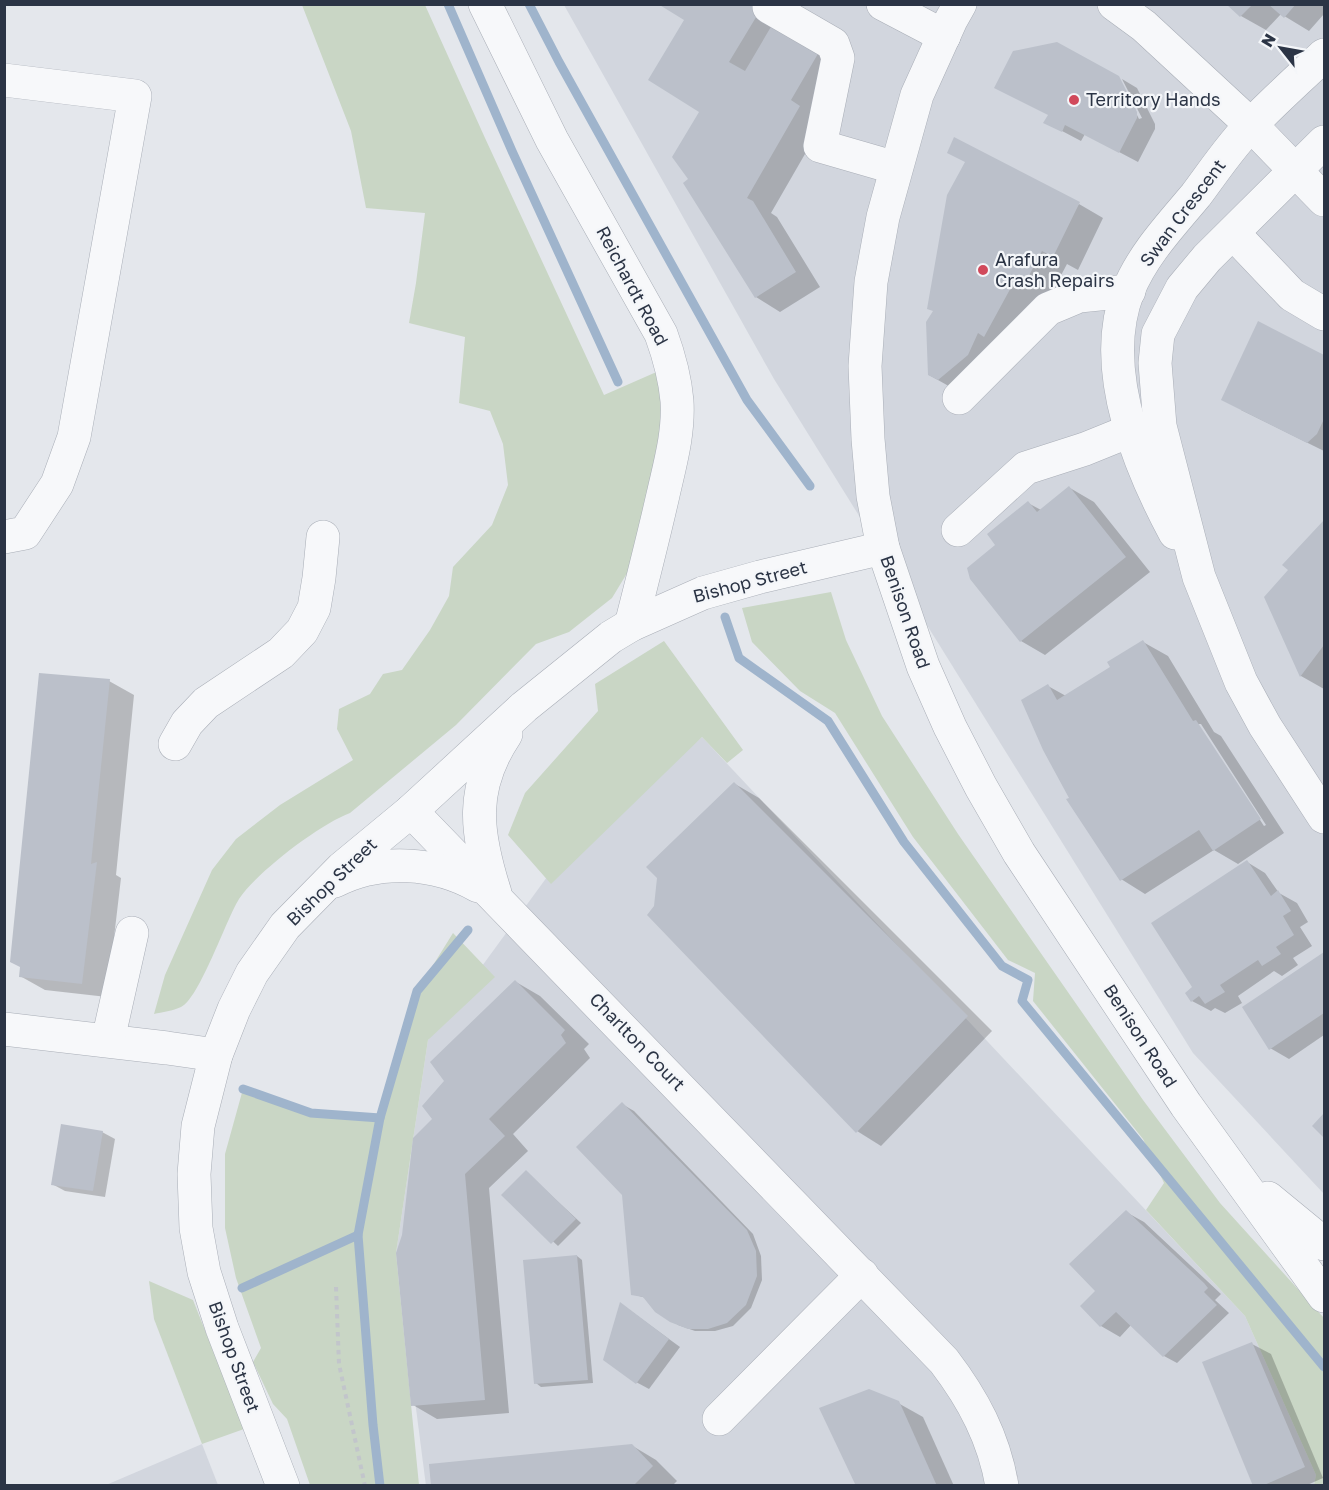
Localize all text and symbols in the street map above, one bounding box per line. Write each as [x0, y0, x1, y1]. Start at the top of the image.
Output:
north arrow [1251, 18, 1311, 78]
text: N [1256, 30, 1280, 51]
place label: Territory Hands [1086, 88, 1221, 110]
marker: Territory Hands [1067, 93, 1081, 107]
street label: Swan Crescent [1135, 154, 1230, 270]
street label: Reichardt Road [592, 222, 674, 349]
place label: Arafura Crash Repairs [995, 248, 1114, 291]
marker: Arafura Crash Repairs [976, 263, 990, 277]
street label: Benison Road [876, 552, 936, 671]
street label: Bishop Street [690, 555, 809, 607]
street label: Bishop Street [282, 833, 381, 930]
street label: Benison Road [1099, 980, 1182, 1091]
street label: Charlton Court [585, 988, 690, 1095]
street label: Bishop Street [205, 1298, 265, 1415]

